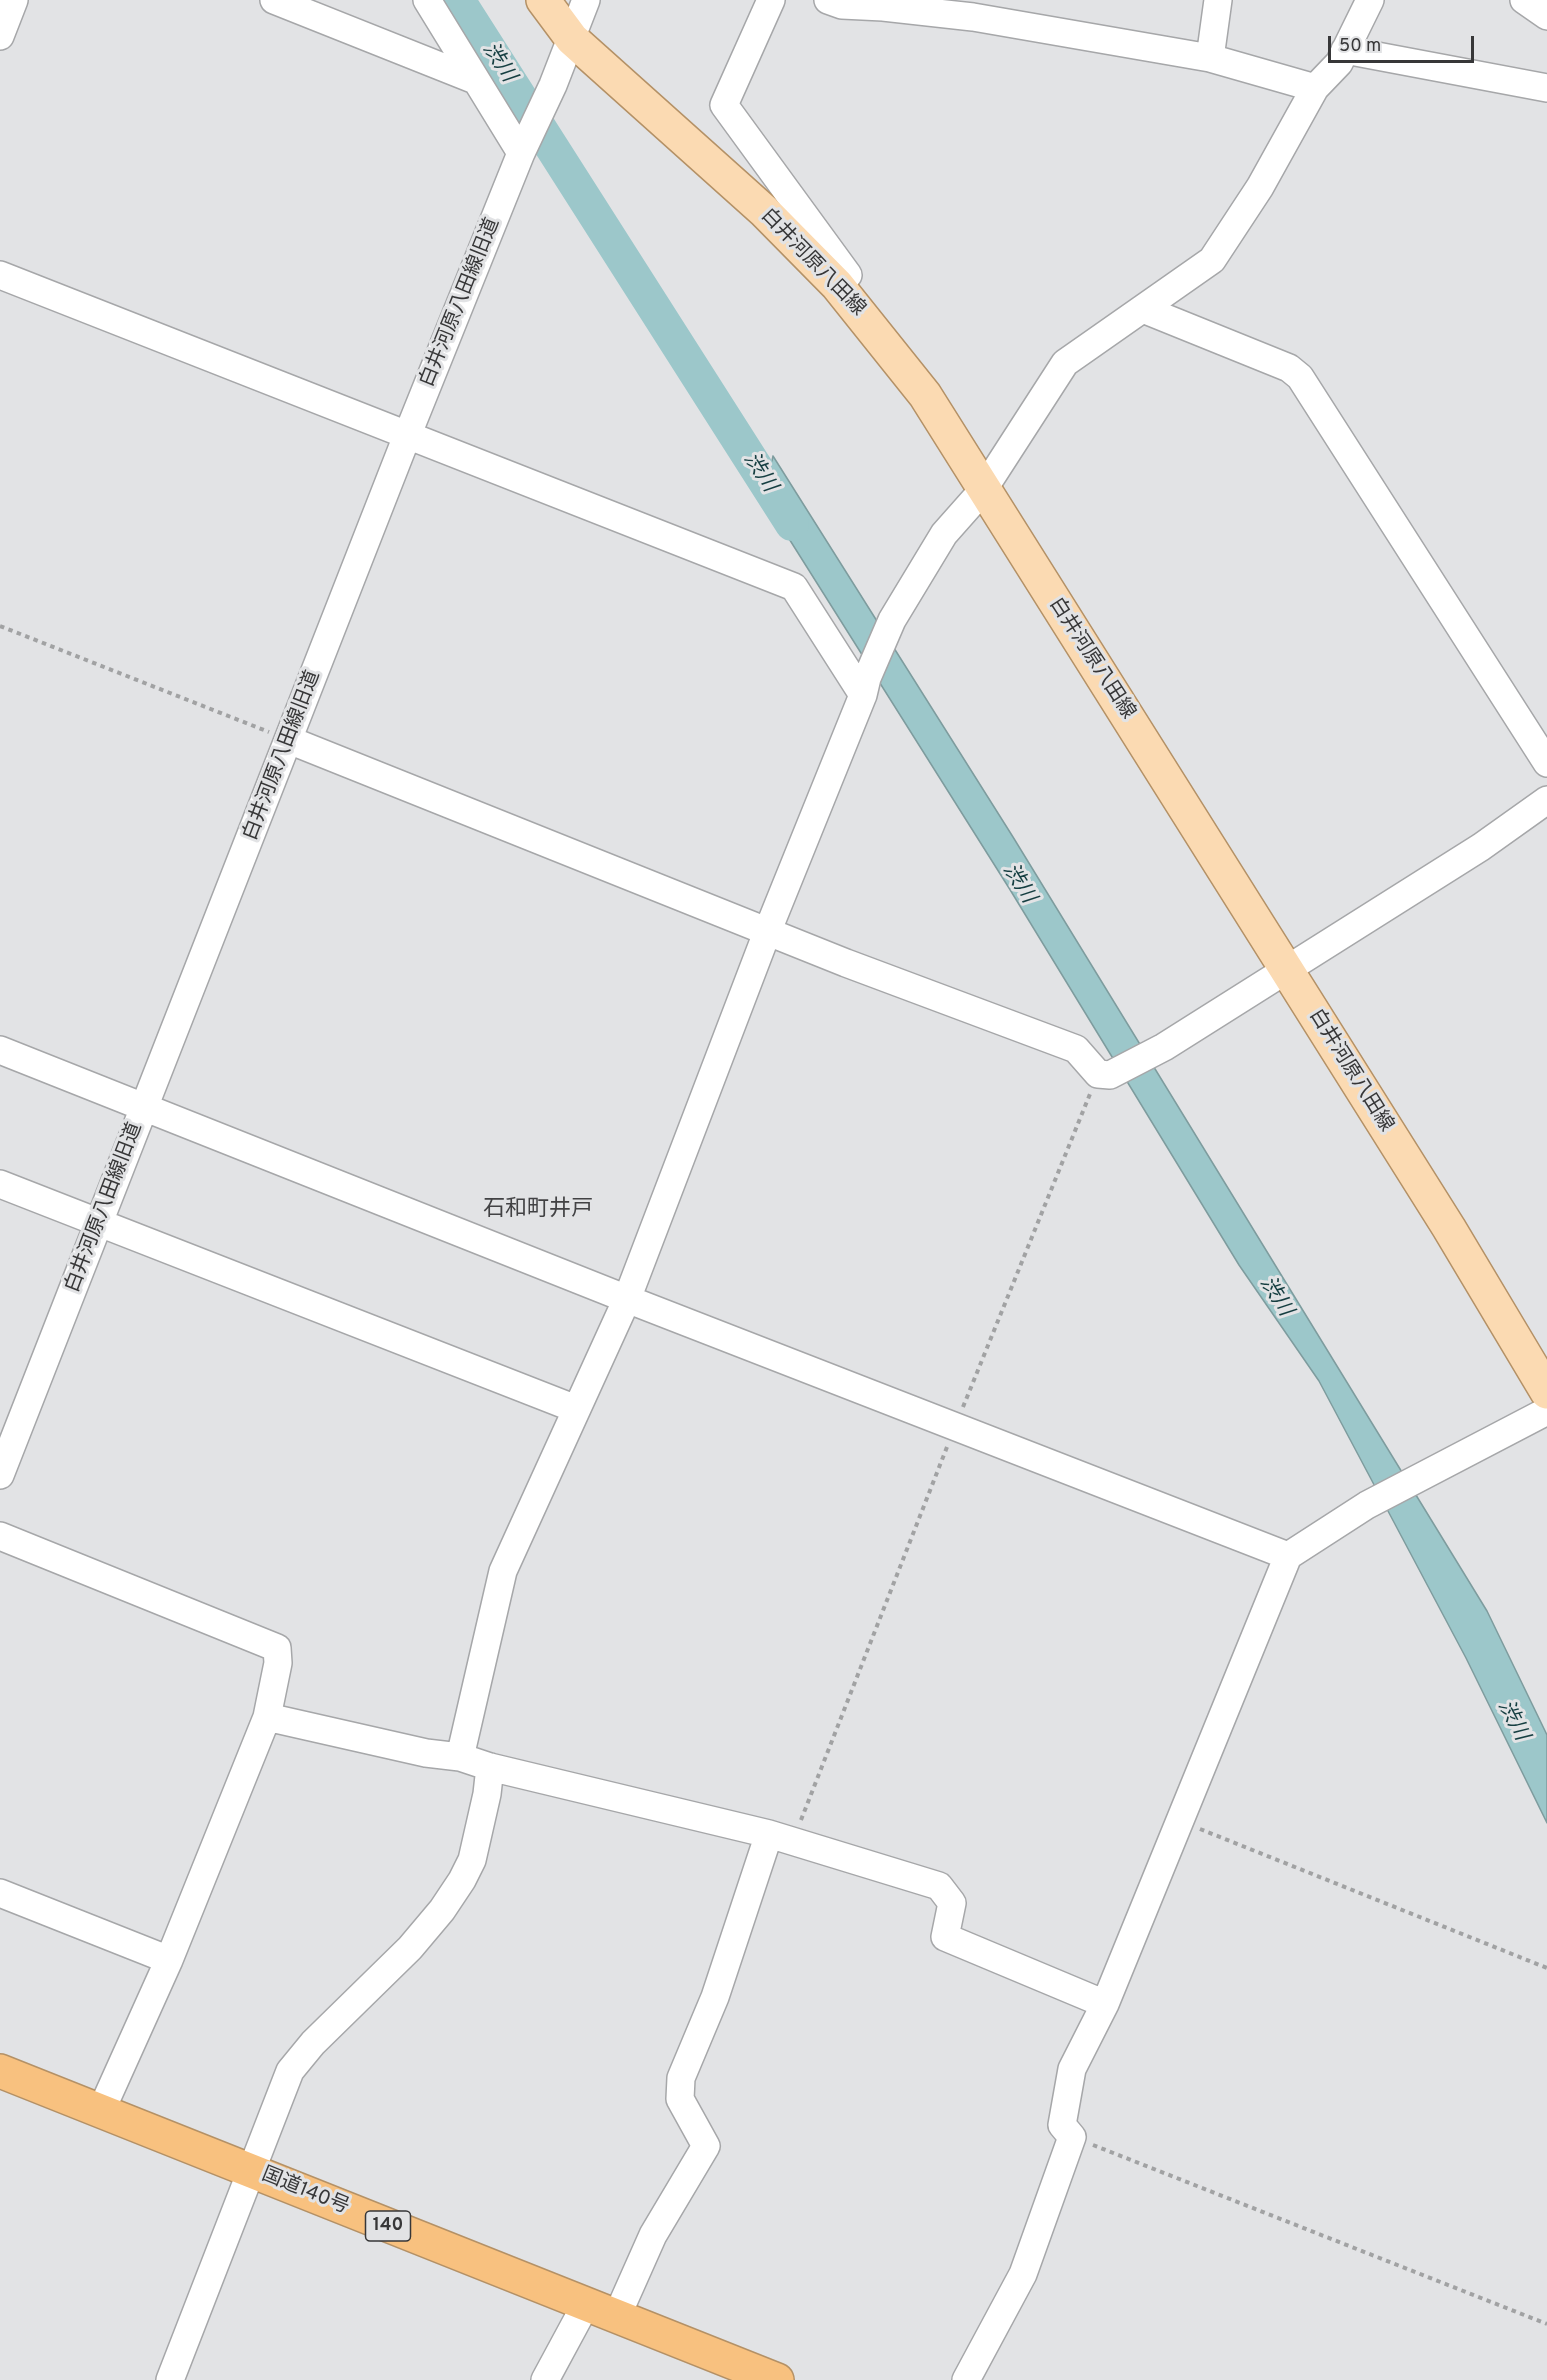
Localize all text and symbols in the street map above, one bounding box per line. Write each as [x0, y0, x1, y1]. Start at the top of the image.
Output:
scale bar [1331, 24, 1476, 62]
text: 50 m [1339, 35, 1381, 58]
water label: 渋川 [476, 39, 520, 87]
street label: 白井河原八田線 [755, 204, 869, 322]
street label: 白井河原八田線旧道 [416, 215, 506, 391]
water label: 渋川 [737, 449, 781, 497]
street label: 白井河原八田線 [1043, 594, 1139, 724]
street label: 白井河原八田線旧道 [240, 668, 326, 844]
water label: 渋川 [996, 860, 1040, 908]
street label: 白井河原八田線 [1303, 1005, 1397, 1137]
street label: 白井河原八田線旧道 [62, 1120, 148, 1296]
district label: 石和町井戸 [483, 1198, 593, 1224]
water label: 渋川 [1253, 1273, 1297, 1321]
water label: 渋川 [1491, 1697, 1533, 1745]
street label: 国道140号 [258, 2164, 352, 2220]
road number: 140 [366, 2211, 410, 2241]

